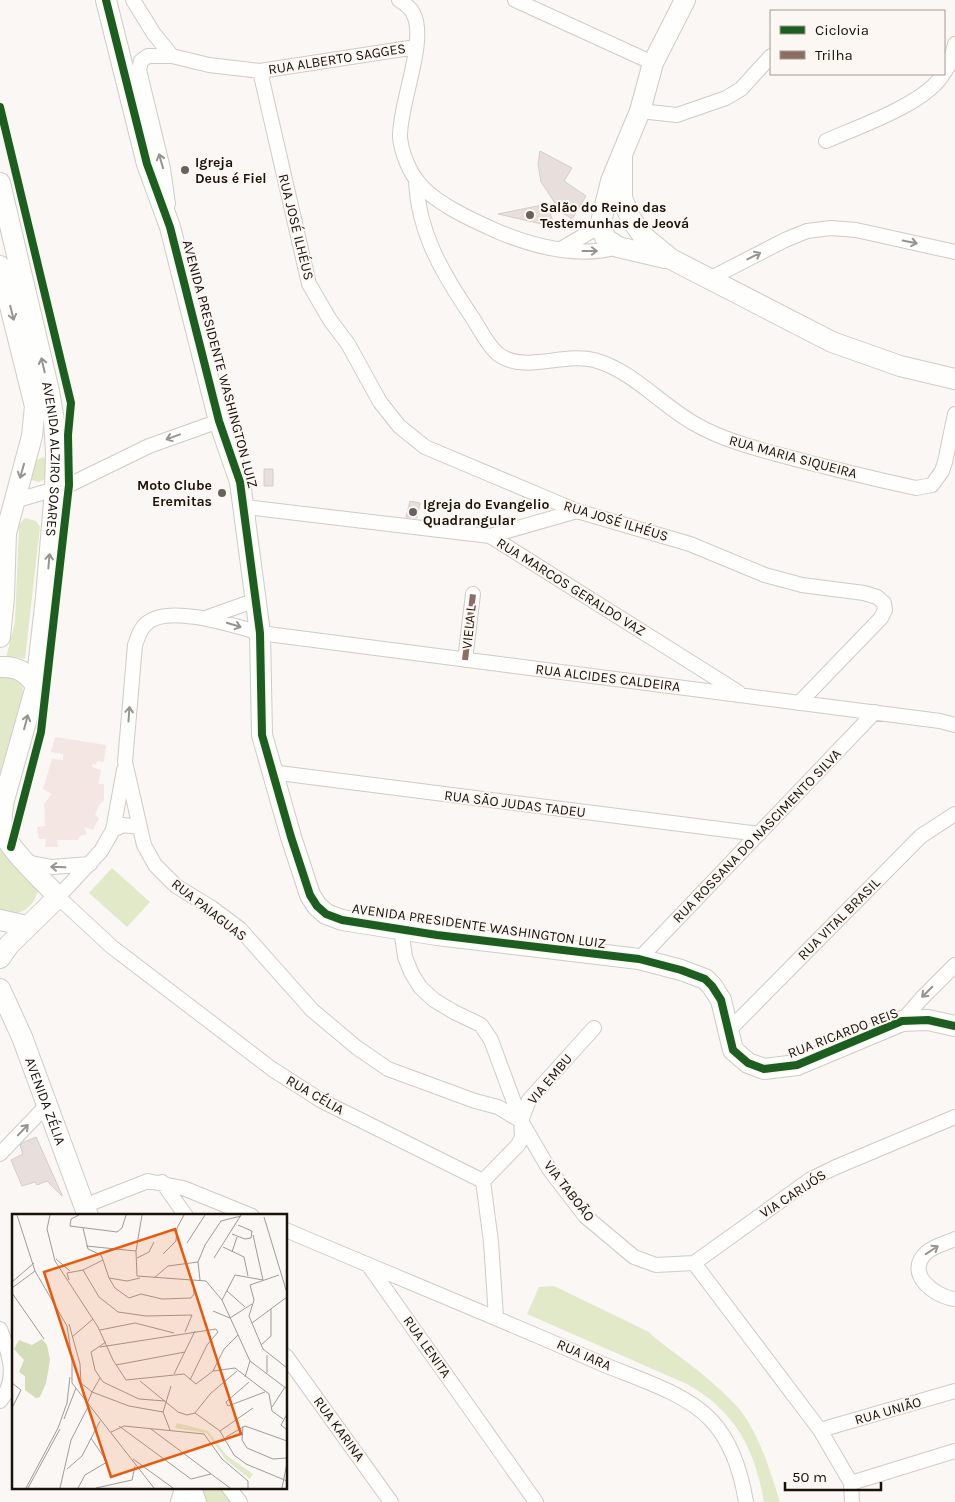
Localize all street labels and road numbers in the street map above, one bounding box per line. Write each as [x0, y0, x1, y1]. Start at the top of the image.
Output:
street label: RUA ALBERTO SAGGES [267, 40, 407, 78]
street label: RUA JOSÉ ILHÉUS [275, 172, 318, 282]
street label: AVENIDA PRESIDENTE WASHINGTON LUIZ [179, 238, 261, 490]
street label: AVENIDA ALZIRO SOARES [39, 380, 65, 537]
street label: RUA MARIA SIQUEIRA [727, 432, 859, 482]
street label: RUA JOSÉ ILHÉUS [562, 496, 671, 545]
street label: RUA MARCOS GERALDO VAZ [493, 534, 649, 640]
street label: VIELA L [458, 604, 480, 650]
street label: RUA ALCIDES CALDEIRA [535, 661, 681, 695]
street label: RUA ROSSANA DO NASCIMENTO SILVA [669, 745, 845, 927]
street label: RUA SÃO JUDAS TADEU [443, 787, 587, 821]
street label: RUA VITAL BRASIL [794, 874, 884, 964]
street label: RUA PAIAGUAS [168, 875, 250, 945]
street label: AVENIDA PRESIDENTE WASHINGTON LUIZ [351, 900, 607, 952]
street label: RUA RICARDO REIS [785, 1004, 901, 1062]
street label: VIA EMBU [524, 1050, 576, 1108]
street label: AVENIDA ZÉLIA [22, 1055, 70, 1147]
street label: RUA CÉLIA [283, 1071, 347, 1118]
street label: VIA TABOÃO [540, 1157, 598, 1225]
street label: VIA CARIJÓS [757, 1166, 829, 1222]
street label: RUA LENITA [400, 1313, 454, 1381]
street label: RUA IARA [554, 1336, 614, 1374]
street label: RUA KARINA [310, 1393, 368, 1465]
street label: RUA UNIÃO [853, 1393, 923, 1429]

